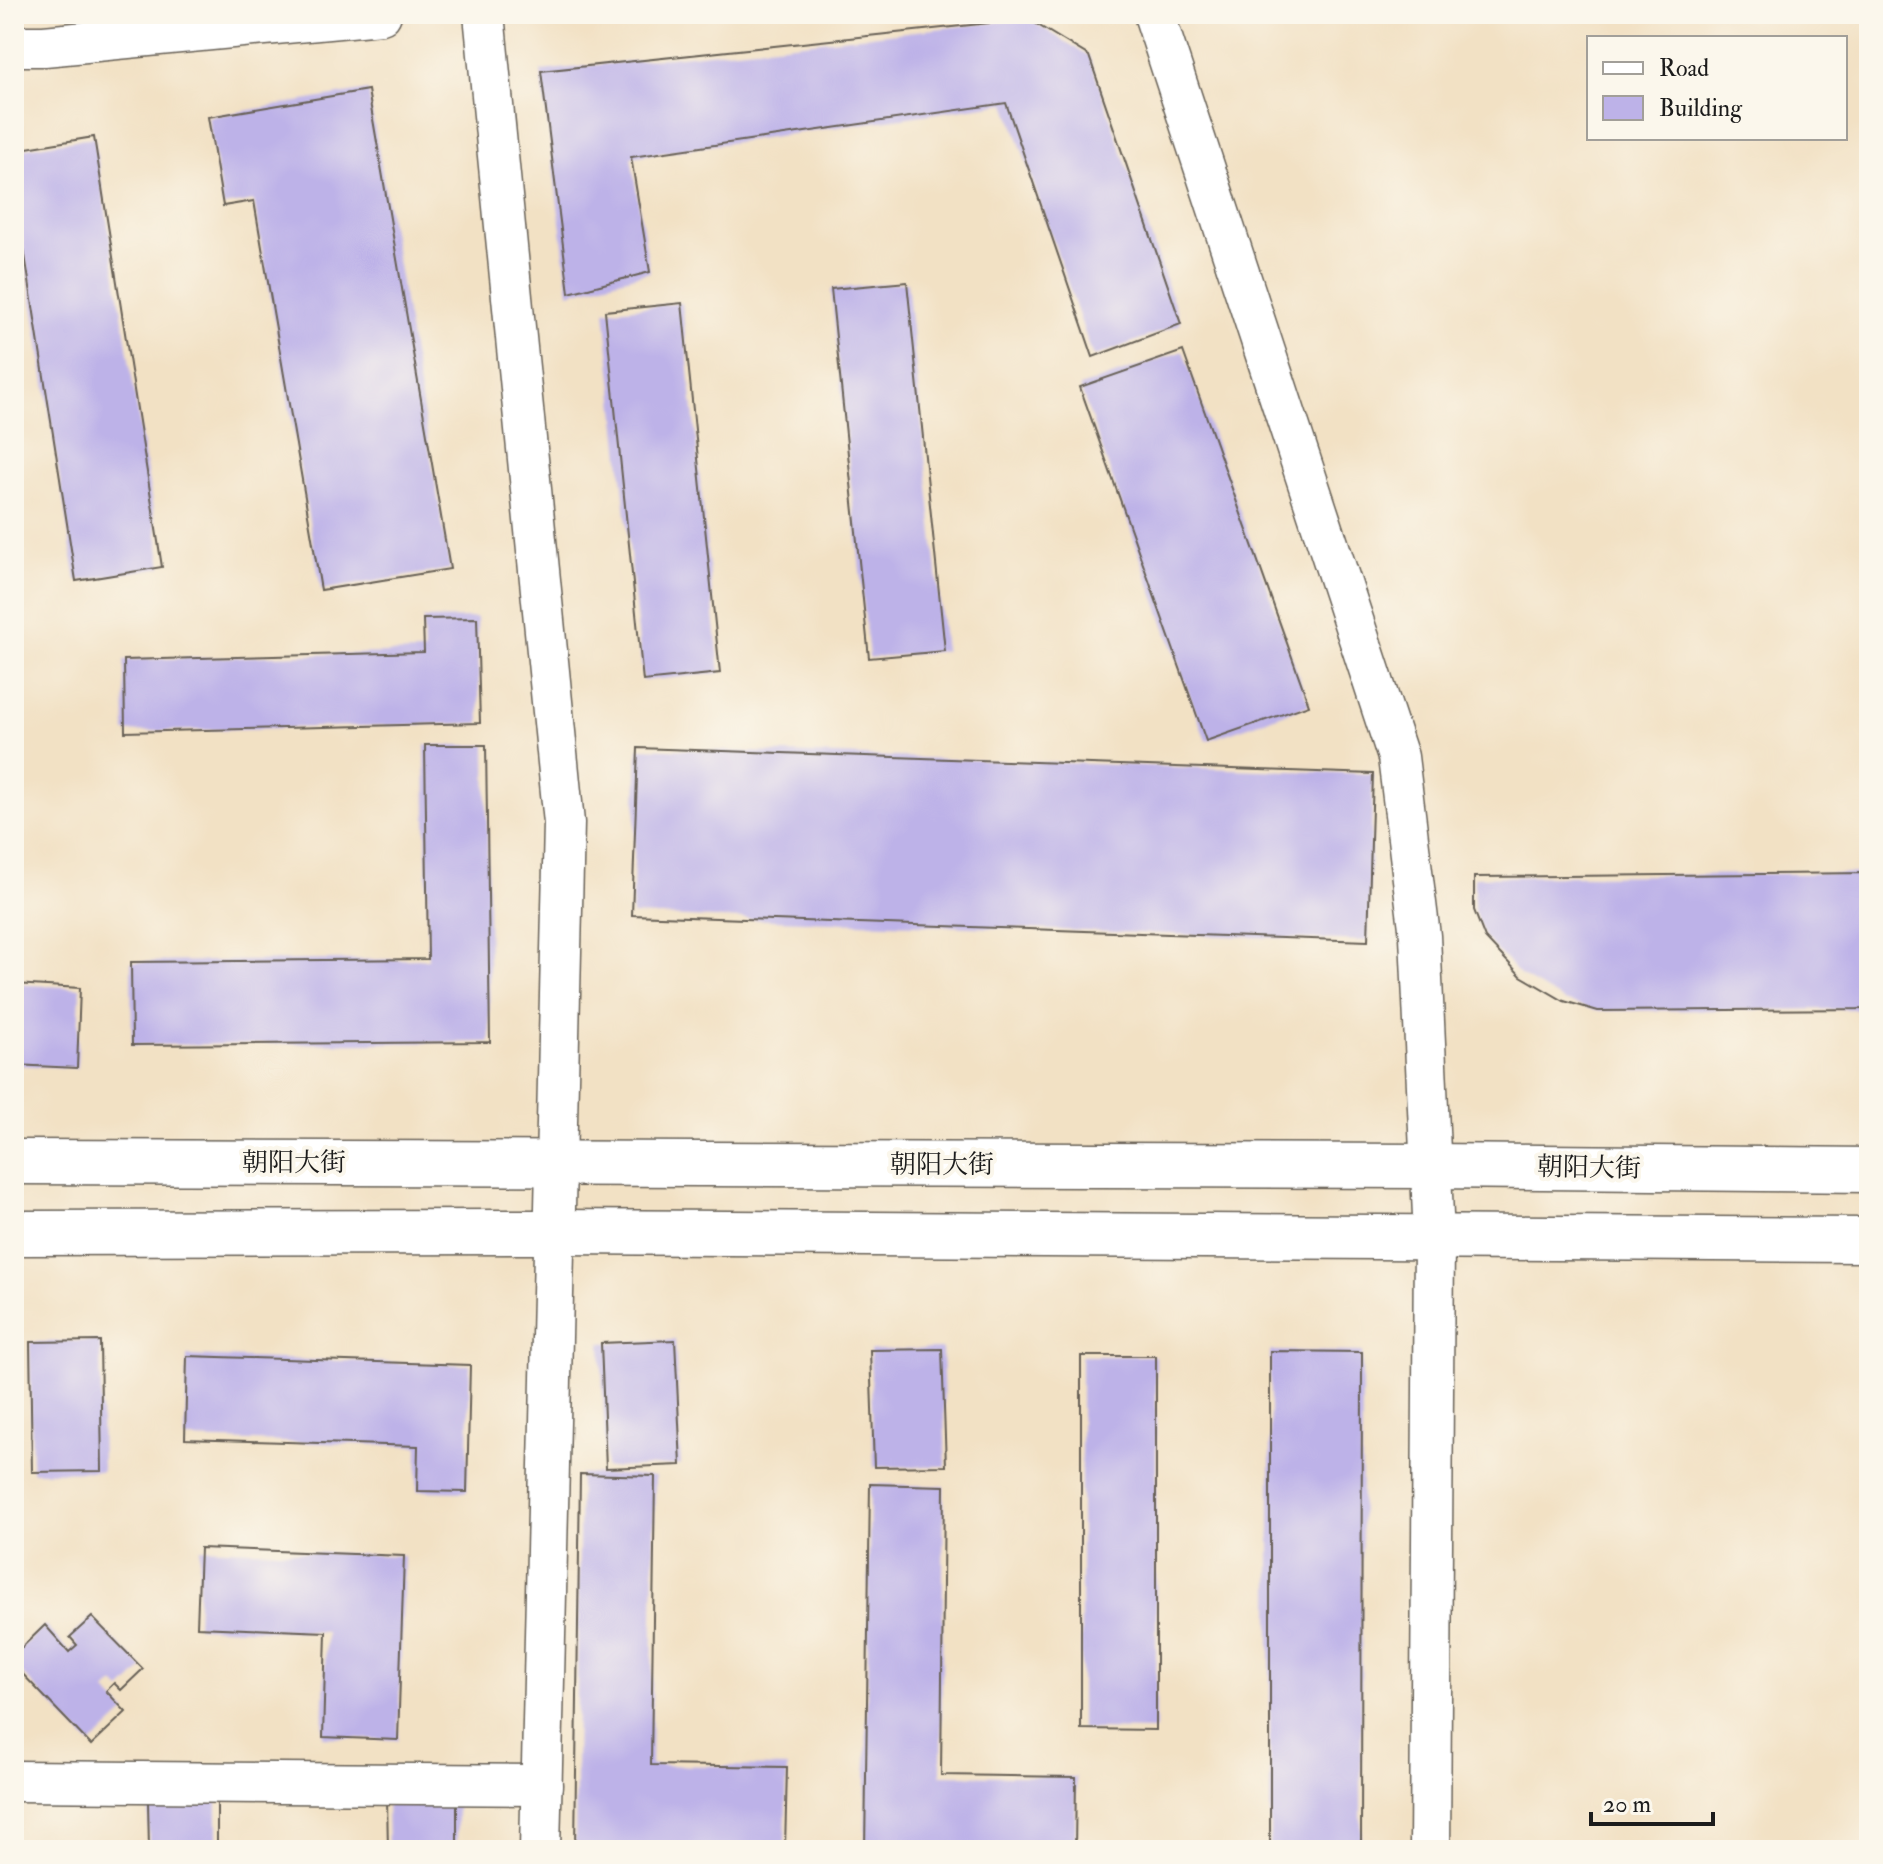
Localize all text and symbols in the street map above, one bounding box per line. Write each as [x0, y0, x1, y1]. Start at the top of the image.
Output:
legend [1587, 36, 1847, 140]
text: Road [1659, 53, 1709, 84]
text: Building [1659, 93, 1743, 124]
street label: 朝阳大街 [242, 1147, 346, 1179]
street label: 朝阳大街 [890, 1149, 994, 1181]
street label: 朝阳大街 [1537, 1151, 1641, 1185]
scale bar [1591, 1776, 1713, 1826]
text: 20 m [1603, 1789, 1652, 1820]

